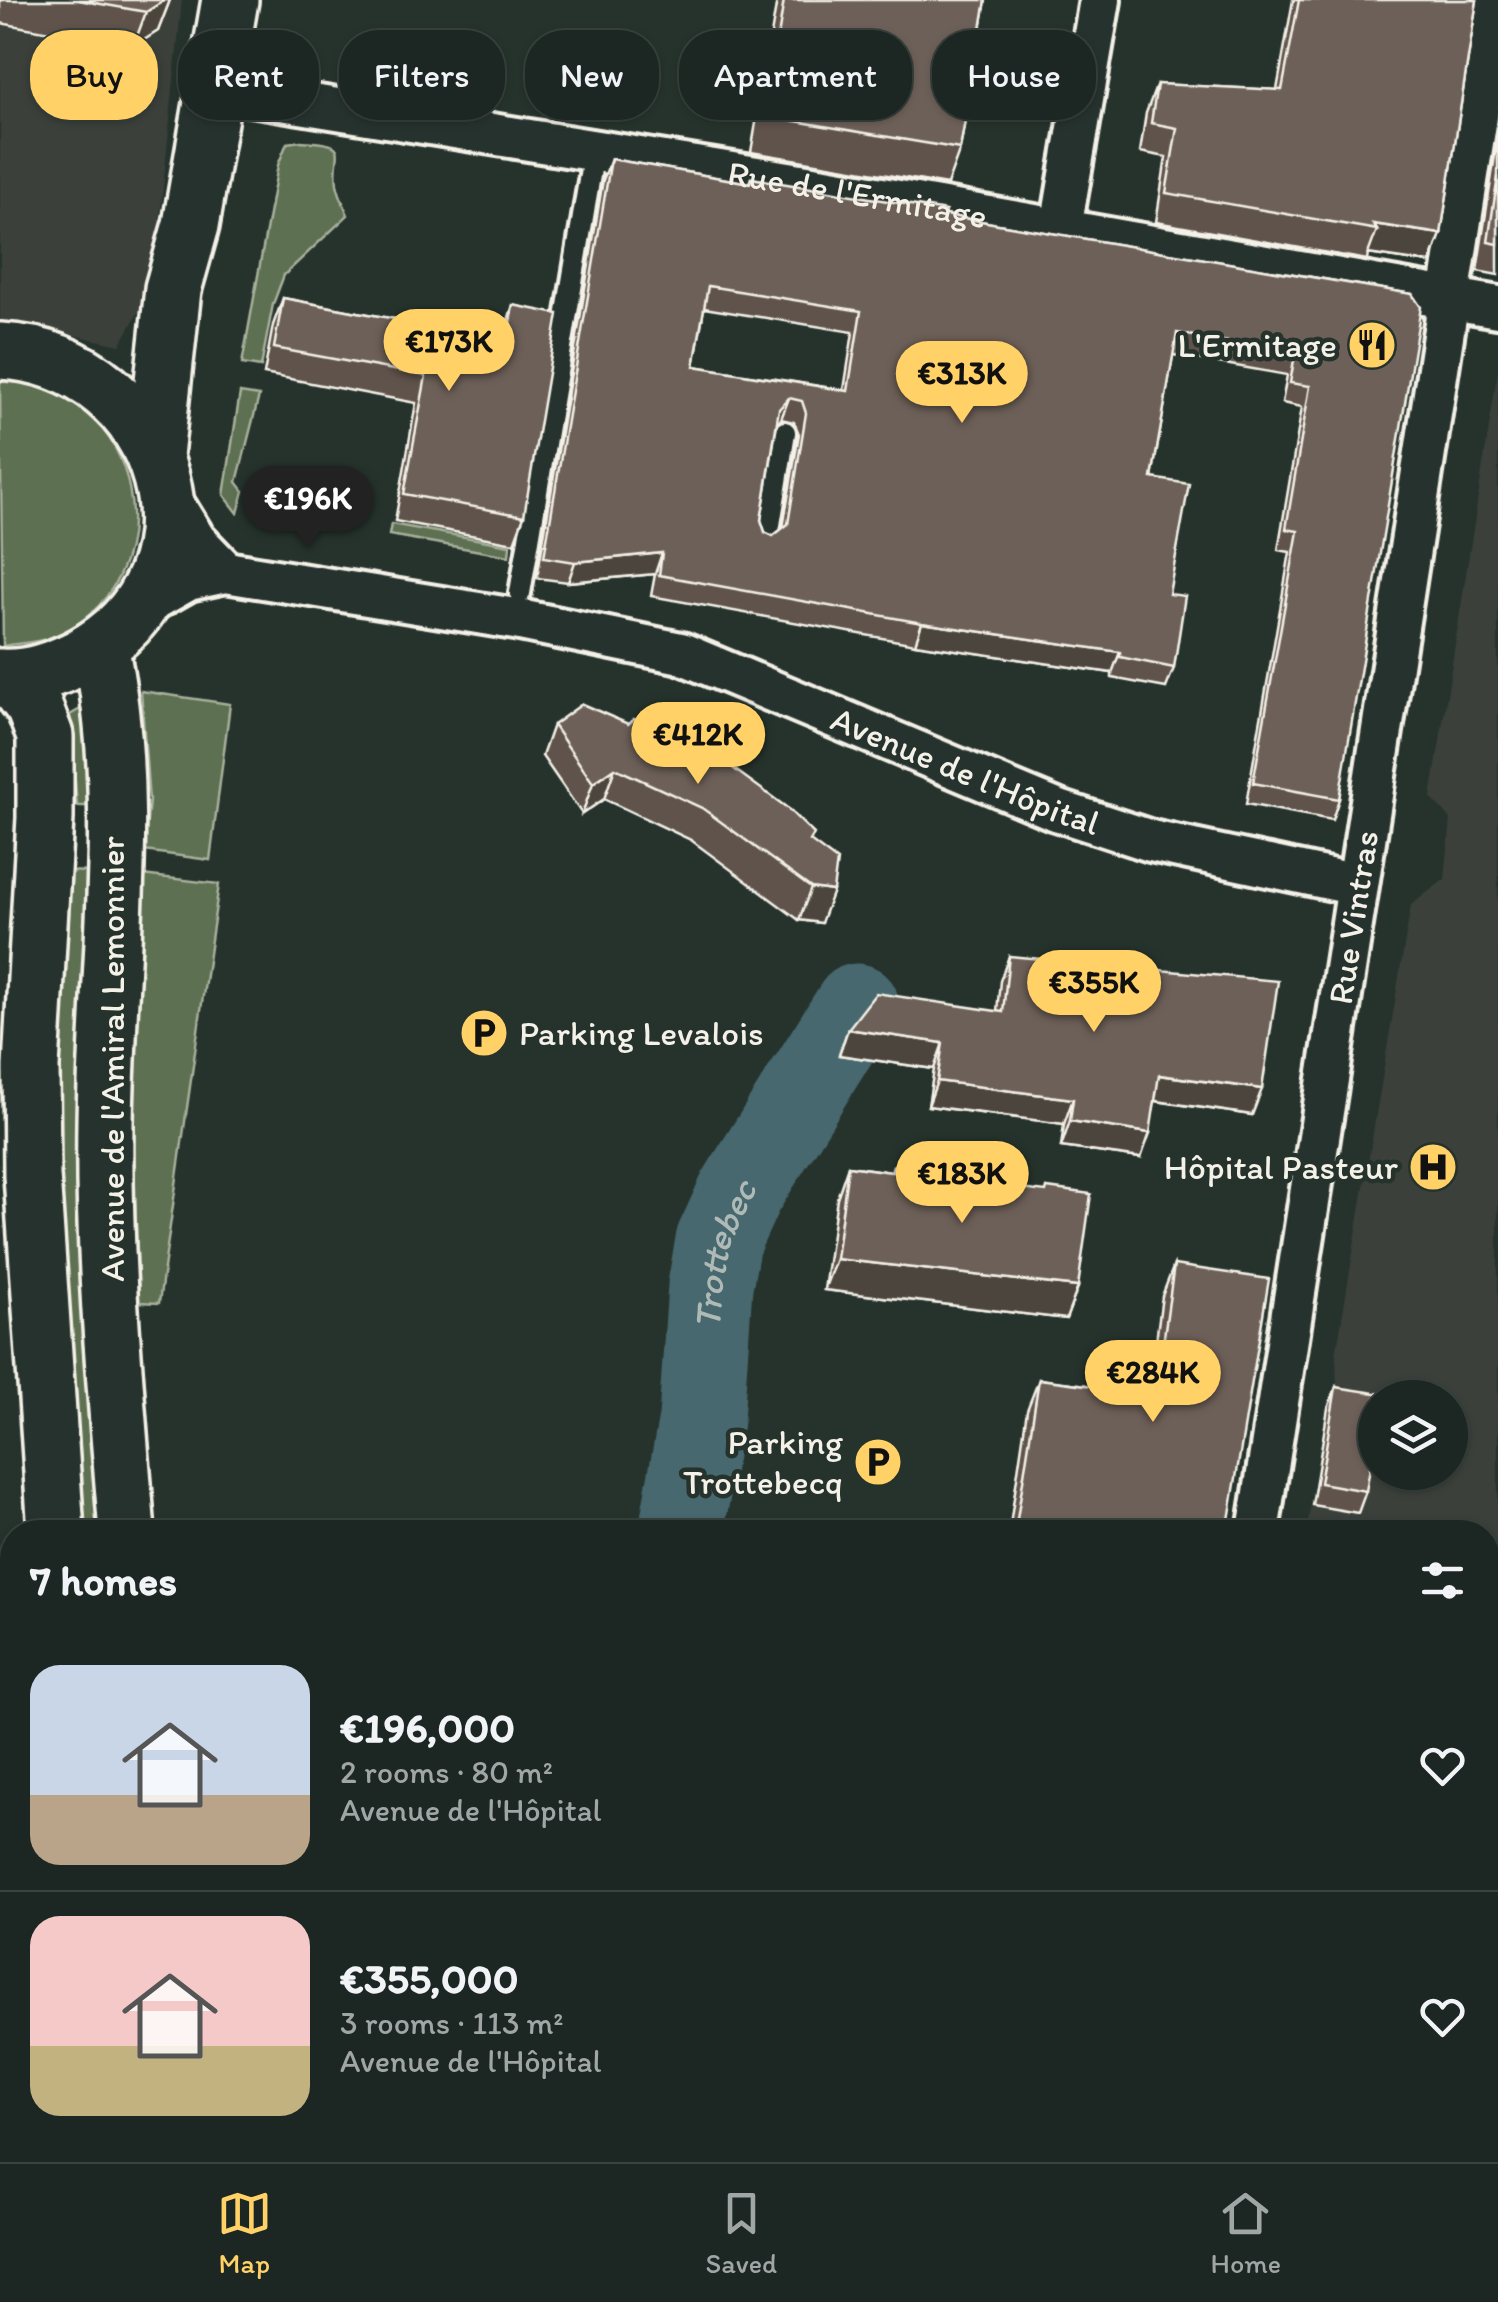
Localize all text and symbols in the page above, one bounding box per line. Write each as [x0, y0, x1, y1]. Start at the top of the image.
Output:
chip: Buy [30, 30, 158, 120]
chip: Rent [178, 30, 319, 120]
chip: Filters [339, 30, 505, 120]
chip: New [525, 30, 659, 120]
chip: Apartment [679, 30, 912, 120]
chip: House [932, 30, 1096, 120]
street label: Rue de l'Ermitage [725, 152, 990, 237]
pin: €173K [379, 309, 519, 394]
restaurant icon: L'Ermitage [1346, 319, 1398, 371]
text: €173K [406, 322, 492, 360]
place label: L'Ermitage [1177, 324, 1337, 366]
pin: €313K [892, 341, 1032, 426]
text: €313K [918, 354, 1006, 392]
pin: €196K [238, 466, 378, 551]
text: €196K [264, 479, 352, 517]
street label: Avenue de l'Hôpital [825, 697, 1105, 844]
pin: €412K [628, 702, 768, 787]
text: €412K [653, 715, 743, 753]
street label: Rue Vintras [1319, 828, 1387, 1007]
street label: Avenue de l'Amiral Lemonnier [91, 836, 133, 1282]
pin: €355K [1024, 950, 1164, 1035]
text: €355K [1049, 963, 1139, 1001]
parking icon: Parking Levalois [458, 1007, 510, 1059]
place label: Parking Levalois [519, 1012, 764, 1054]
pin: €183K [892, 1141, 1032, 1226]
hospital icon: Hôpital Pasteur [1407, 1141, 1459, 1193]
place label: Hôpital Pasteur [1164, 1146, 1398, 1188]
text: €183K [918, 1154, 1006, 1192]
water label: Trottebec [684, 1168, 767, 1331]
pin: €284K [1083, 1340, 1223, 1425]
text: €284K [1107, 1353, 1199, 1391]
map controls [1358, 1380, 1468, 1490]
button: layers [1358, 1380, 1468, 1490]
place label: Parking Trottebecq [683, 1421, 843, 1503]
parking icon: Parking Trottebecq [852, 1436, 904, 1488]
icon: filters [1415, 1553, 1470, 1608]
text: 7 homes [30, 1555, 177, 1606]
text: €196,000 [340, 1702, 515, 1753]
icon: home [110, 1705, 230, 1825]
icon: heart [1415, 1738, 1470, 1793]
text: 2 rooms · 80 m² [340, 1753, 553, 1791]
text: Avenue de l'Hôpital [340, 1791, 602, 1829]
text: €355,000 [340, 1953, 519, 2004]
icon: home [110, 1956, 230, 2076]
icon: heart [1415, 1989, 1470, 2044]
text: 3 rooms · 113 m² [340, 2004, 563, 2042]
text: Avenue de l'Hôpital [340, 2042, 602, 2080]
tab: Map [217, 2186, 272, 2280]
tab: Saved [705, 2186, 777, 2280]
tab: Home [1211, 2186, 1281, 2280]

